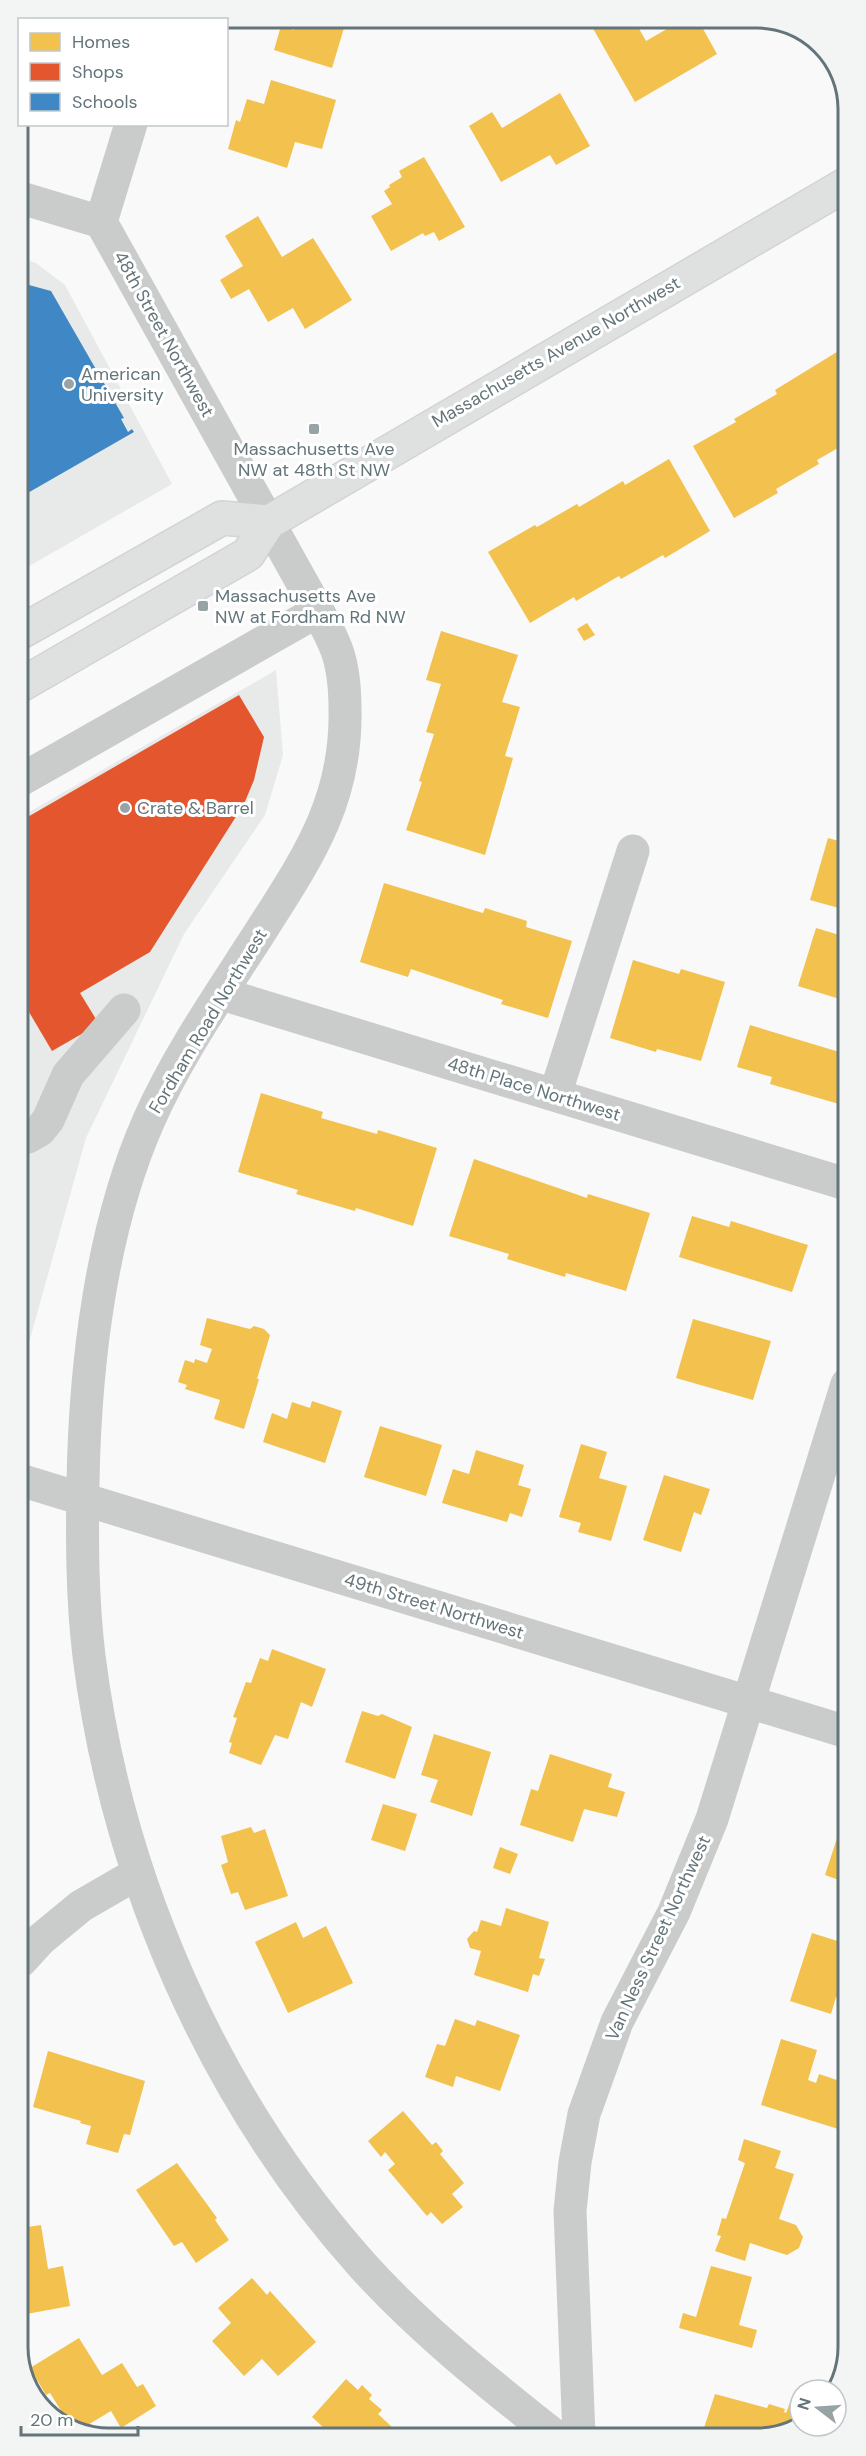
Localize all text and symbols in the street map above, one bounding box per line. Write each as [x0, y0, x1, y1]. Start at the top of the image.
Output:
legend [18, 18, 228, 126]
text: Homes [72, 30, 130, 54]
text: Shops [72, 60, 124, 84]
text: Schools [72, 90, 137, 114]
street label: 48th Street Northwest [108, 247, 220, 421]
street label: Massachusetts Avenue Northwest [427, 271, 685, 433]
place label: American University [81, 362, 164, 407]
marker: American University [62, 377, 76, 391]
marker: Massachusetts Ave NW at 48th St NW [307, 422, 321, 436]
place label: Massachusetts Ave NW at 48th St NW [234, 437, 394, 482]
place label: Massachusetts Ave NW at Fordham Rd NW [215, 584, 406, 629]
marker: Massachusetts Ave NW at Fordham Rd NW [196, 599, 210, 613]
place label: Crate & Barrel [137, 796, 254, 820]
marker: Crate & Barrel [118, 801, 132, 815]
street label: Fordham Road Northwest [143, 924, 273, 1118]
street label: 48th Place Northwest [444, 1051, 624, 1127]
street label: 49th Street Northwest [341, 1567, 527, 1645]
street label: Van Ness Street Northwest [600, 1832, 716, 2044]
north arrow [788, 2378, 848, 2438]
text: N [792, 2395, 816, 2412]
scale bar [21, 2399, 138, 2437]
text: 20 m [30, 2408, 73, 2432]

